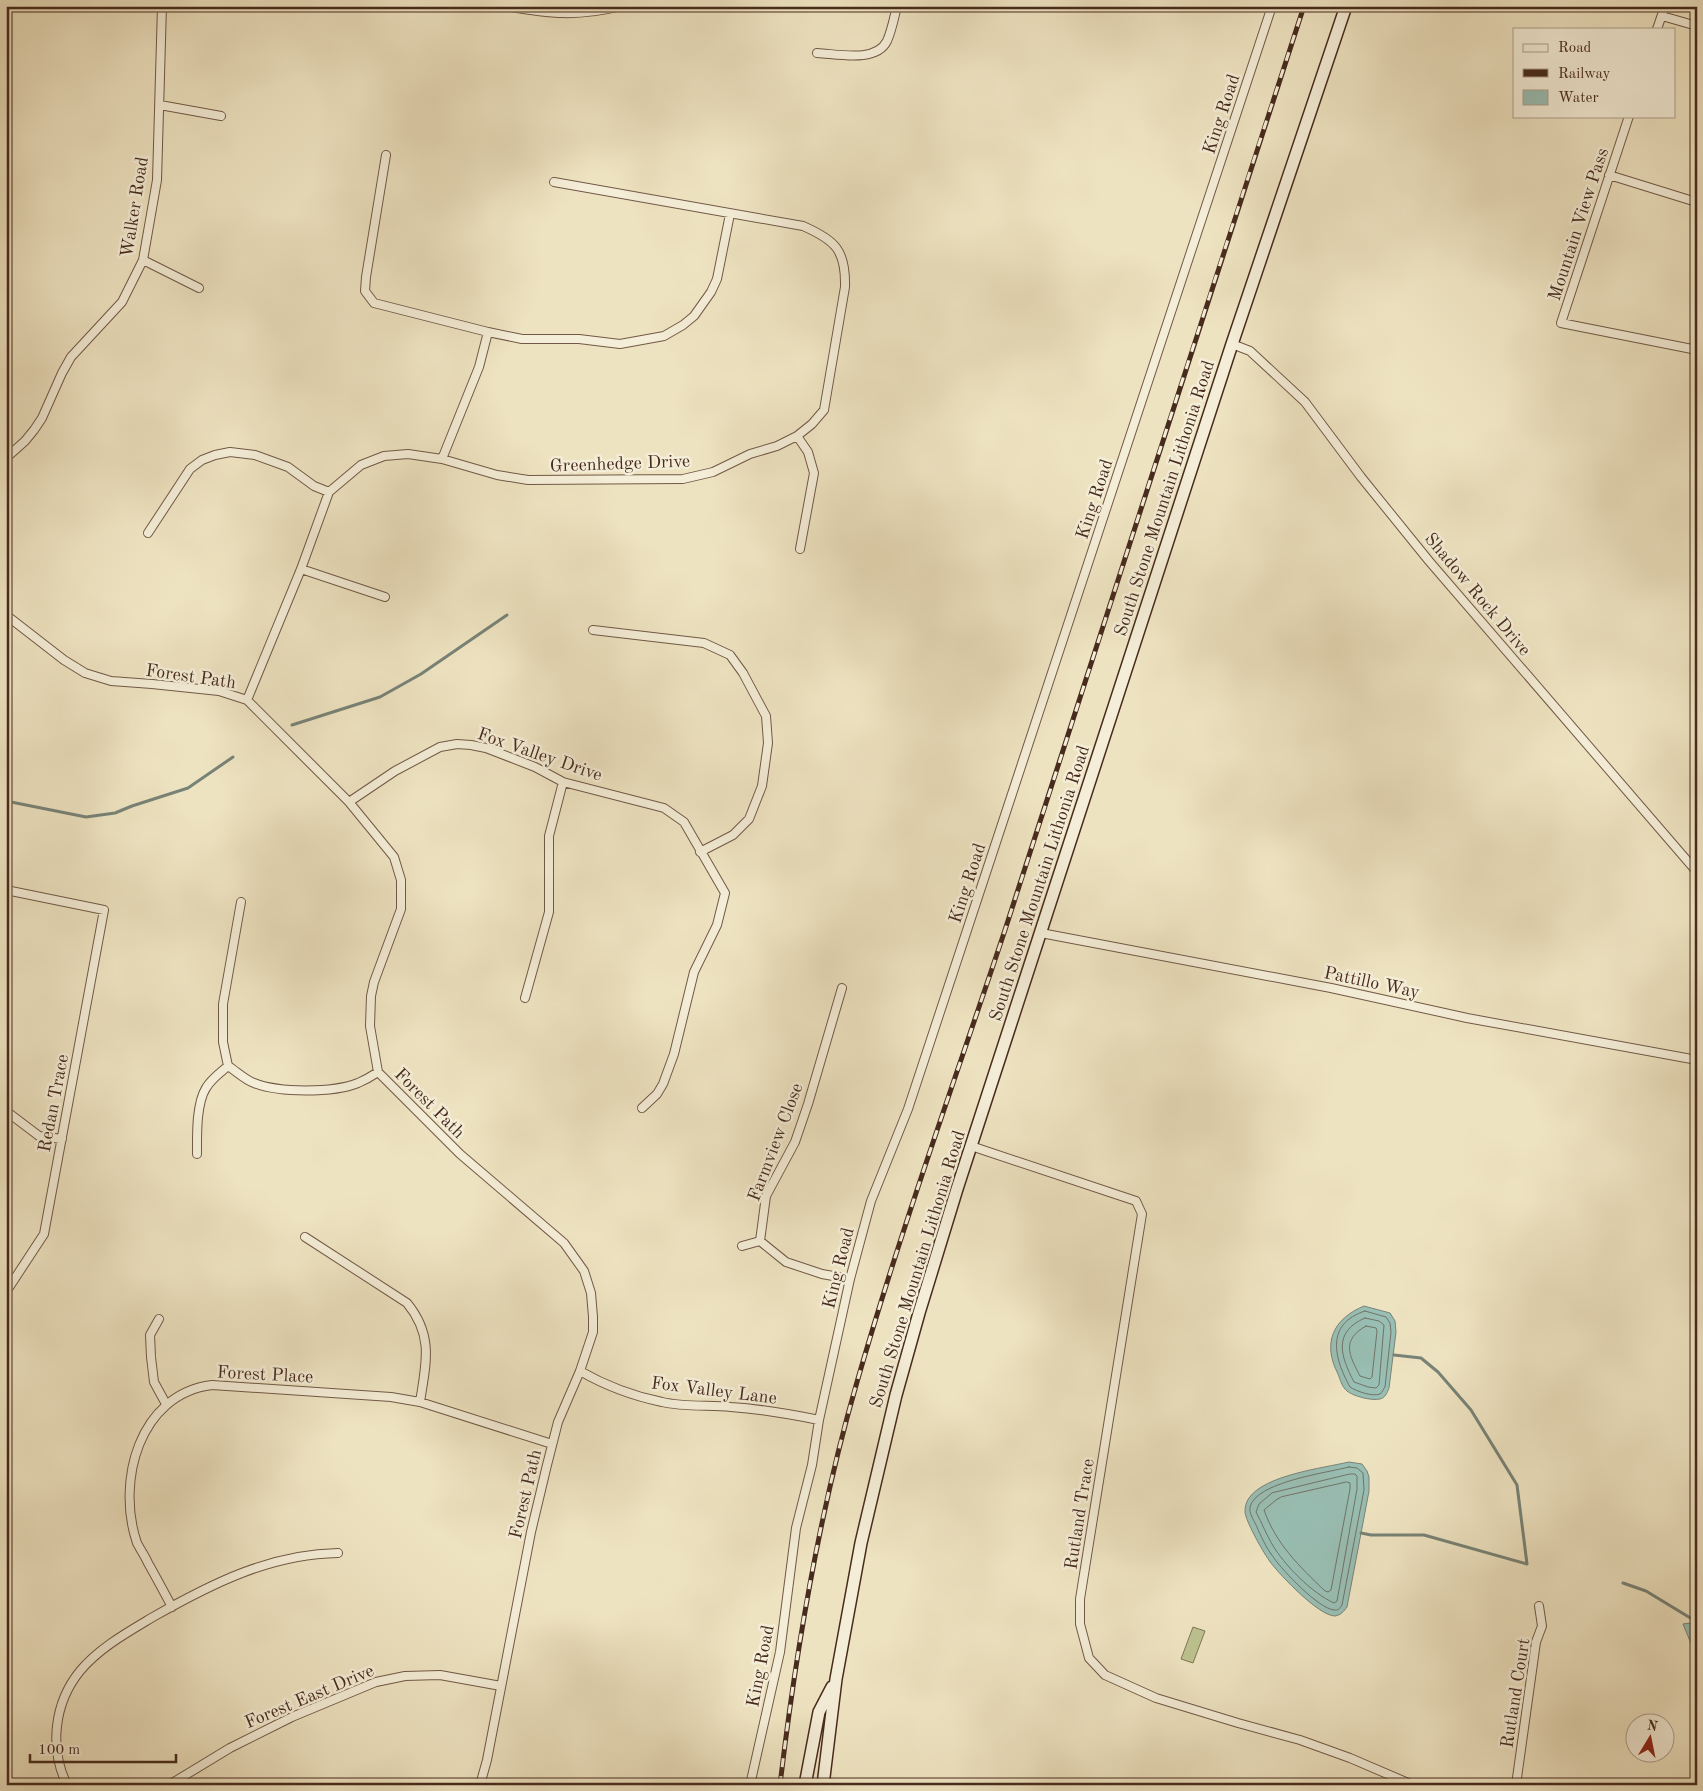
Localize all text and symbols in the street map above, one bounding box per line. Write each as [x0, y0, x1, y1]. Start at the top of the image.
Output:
legend [1513, 28, 1676, 118]
text: Road [1558, 41, 1592, 56]
text: Railway [1558, 67, 1611, 82]
street label: King Road [1201, 72, 1243, 157]
text: Water [1558, 91, 1599, 106]
street label: Mountain View Pass [1546, 146, 1612, 303]
street label: Walker Road [118, 156, 152, 259]
street label: South Stone Mountain Lithonia Road [1112, 358, 1218, 639]
street label: Greenhedge Drive [550, 453, 690, 475]
street label: King Road [1074, 457, 1116, 542]
street label: Shadow Rock Drive [1421, 530, 1534, 659]
street label: Forest Path [145, 662, 237, 692]
street label: Fox Valley Drive [475, 725, 605, 785]
street label: South Stone Mountain Lithonia Road [987, 743, 1093, 1024]
street label: King Road [947, 841, 989, 926]
street label: Pattillo Way [1322, 964, 1422, 1002]
street label: Redan Trace [36, 1053, 72, 1154]
street label: Forest Path [391, 1065, 468, 1142]
street label: Farmview Close [745, 1081, 807, 1204]
street label: South Stone Mountain Lithonia Road [867, 1128, 969, 1410]
street label: King Road [820, 1226, 858, 1311]
street label: Forest Place [216, 1363, 314, 1387]
street label: Fox Valley Lane [650, 1374, 778, 1408]
street label: Forest Path [507, 1448, 545, 1541]
street label: Rutland Trace [1062, 1457, 1098, 1571]
street label: King Road [744, 1624, 778, 1709]
street label: Rutland Court [1498, 1637, 1534, 1749]
street label: Forest East Drive [242, 1662, 377, 1732]
north arrow [1626, 1714, 1676, 1764]
text: N [1646, 1718, 1659, 1734]
scale bar [30, 1731, 176, 1763]
text: 100 m [38, 1743, 80, 1758]

